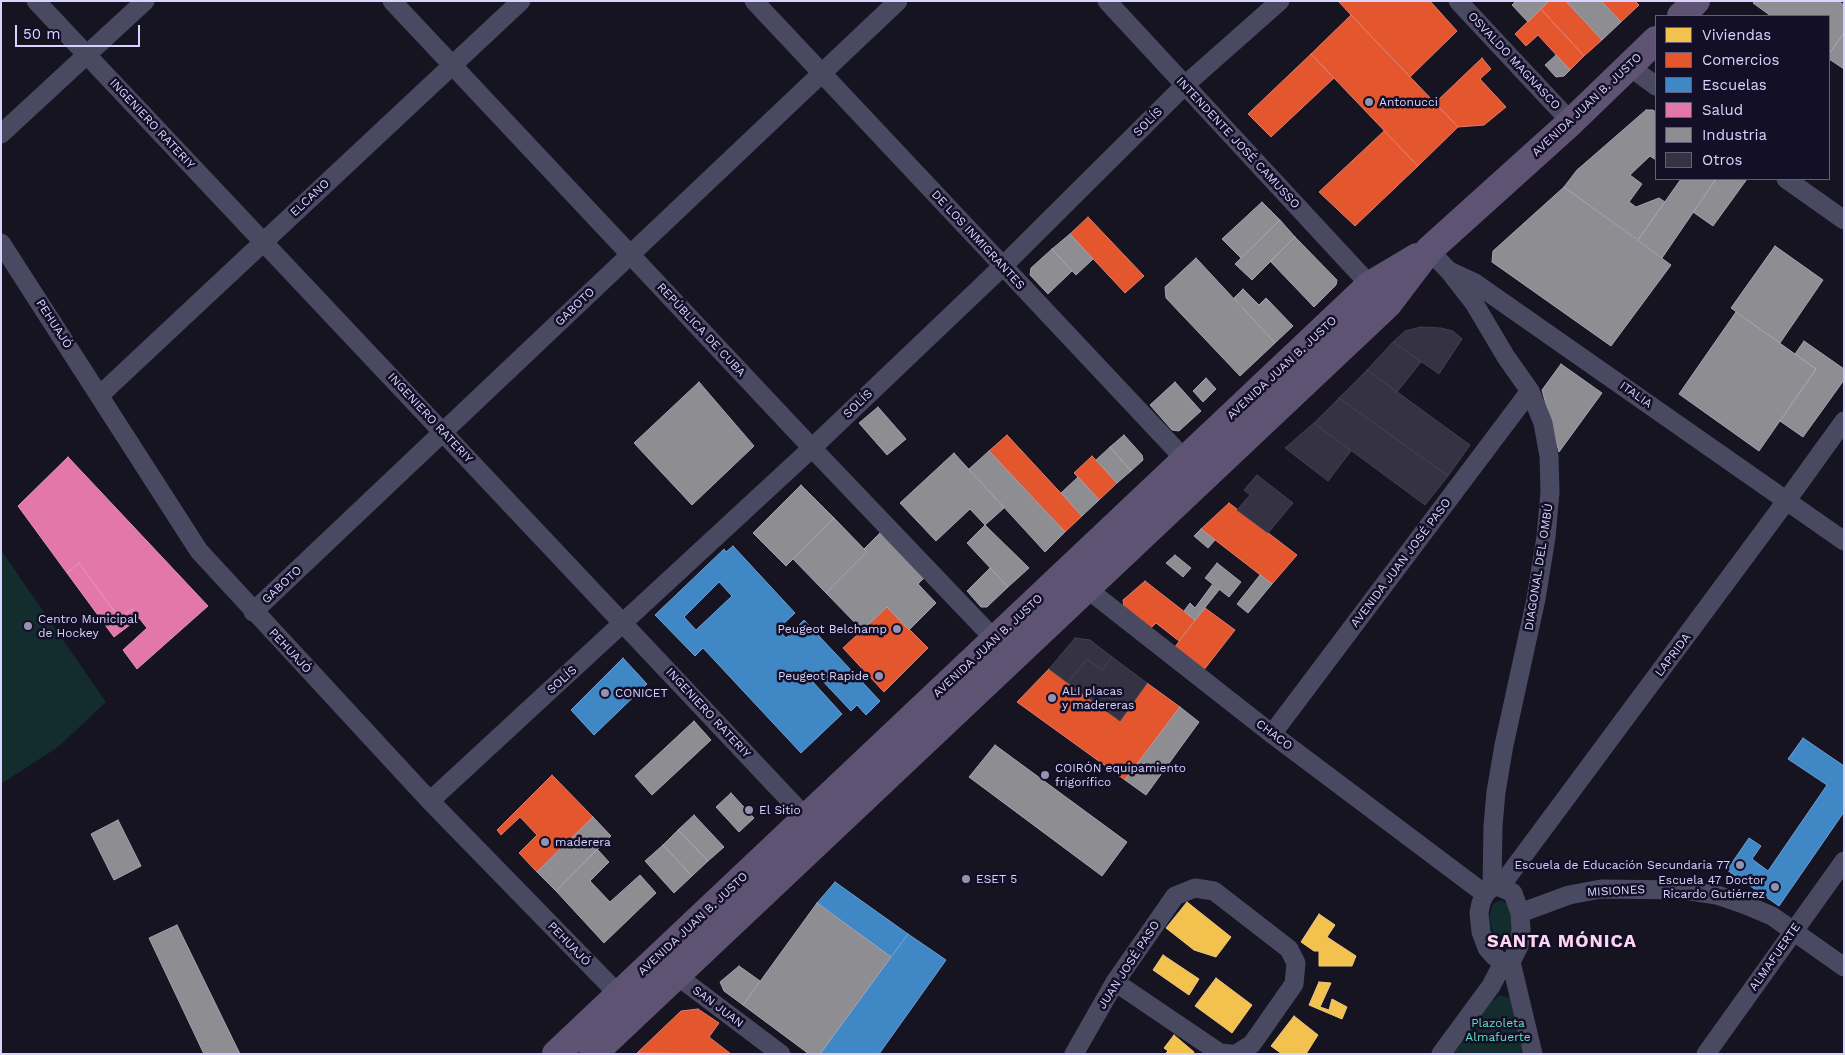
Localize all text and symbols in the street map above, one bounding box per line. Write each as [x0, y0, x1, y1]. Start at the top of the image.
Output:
street label: OSVALDO MAGNASCO [1465, 9, 1563, 113]
scale bar [18, 15, 142, 47]
legend [1655, 15, 1830, 180]
text: 50 m [23, 25, 60, 43]
text: Viviendas [1702, 26, 1771, 44]
street label: AVENIDA JUAN B. JUSTO [1529, 50, 1645, 160]
text: Comercios [1702, 51, 1779, 69]
street label: INTENDENTE JOSÉ CAMUSSO [1173, 74, 1303, 212]
street label: INGENIERO RATERIY [107, 76, 197, 172]
text: Escuelas [1702, 76, 1767, 94]
place label: Antonucci [1379, 95, 1438, 109]
marker: Antonucci [1363, 96, 1375, 108]
text: Salud [1702, 101, 1743, 119]
street label: SOLÍS [1131, 105, 1165, 139]
text: Industria [1702, 126, 1767, 144]
text: Otros [1702, 151, 1742, 169]
street label: ELCANO [287, 176, 333, 220]
street label: DE LOS INMIGRANTES [928, 187, 1028, 293]
street label: REPÚBLICA DE CUBA [654, 280, 748, 380]
street label: GABOTO [552, 285, 598, 329]
street label: PEHUAJÓ [33, 297, 75, 351]
street label: AVENIDA JUAN B. JUSTO [1224, 313, 1340, 423]
street label: INGENIERO RATERIY [385, 370, 475, 466]
street label: ITALIA [1617, 379, 1655, 411]
street label: SOLÍS [840, 387, 876, 421]
street label: AVENIDA JUAN JOSÉ PASO [1348, 496, 1454, 630]
street label: DIAGONAL DEL OMBÚ [1522, 502, 1556, 632]
street label: GABOTO [259, 563, 305, 607]
street label: AVENIDA JUAN B. JUSTO [930, 591, 1046, 701]
place label: Centro Municipal de Hockey [38, 612, 138, 640]
marker: Centro Municipal de Hockey [22, 620, 34, 632]
place label: Peugeot Belchamp [778, 622, 887, 636]
marker: Peugeot Belchamp [891, 623, 903, 635]
street label: PEHUAJÓ [266, 626, 314, 676]
street label: LAPRIDA [1652, 631, 1694, 679]
street label: SOLÍS [544, 663, 580, 697]
street label: INGENIERO RATERIY [663, 665, 753, 761]
place label: Peugeot Rapide [778, 669, 869, 683]
marker: Peugeot Rapide [873, 670, 885, 682]
place label: ALI placas y madereras [1062, 684, 1134, 712]
place label: CONICET [615, 686, 668, 700]
marker: CONICET [599, 687, 611, 699]
marker: ALI placas y madereras [1046, 692, 1058, 704]
street label: CHACO [1253, 717, 1295, 753]
place label: COIRÓN equipamiento frigorífico [1055, 761, 1186, 789]
marker: COIRÓN equipamiento frigorífico [1039, 769, 1051, 781]
place label: El Sitio [759, 803, 801, 817]
marker: El Sitio [743, 804, 755, 816]
place label: maderera [555, 835, 611, 849]
marker: maderera [539, 836, 551, 848]
place label: Escuela de Educación Secundaria 77 [1514, 858, 1730, 872]
marker: Escuela de Educación Secundaria 77 [1734, 859, 1746, 871]
street label: AVENIDA JUAN B. JUSTO [635, 869, 751, 979]
place label: ESET 5 [976, 872, 1017, 886]
marker: ESET 5 [960, 873, 972, 885]
place label: Escuela 47 Doctor Ricardo Gutiérrez [1658, 873, 1765, 901]
marker: Escuela 47 Doctor Ricardo Gutiérrez [1769, 881, 1781, 893]
street label: MISIONES [1587, 882, 1645, 900]
street label: JUAN JOSÉ PASO [1095, 918, 1163, 1012]
street label: PEHUAJÓ [544, 919, 594, 969]
street label: ALMAFUERTE [1746, 920, 1804, 994]
district label: SANTA MÓNICA [1486, 931, 1638, 953]
street label: SAN JUAN [690, 983, 746, 1031]
park label: Plazoleta Almafuerte [1465, 1016, 1531, 1044]

